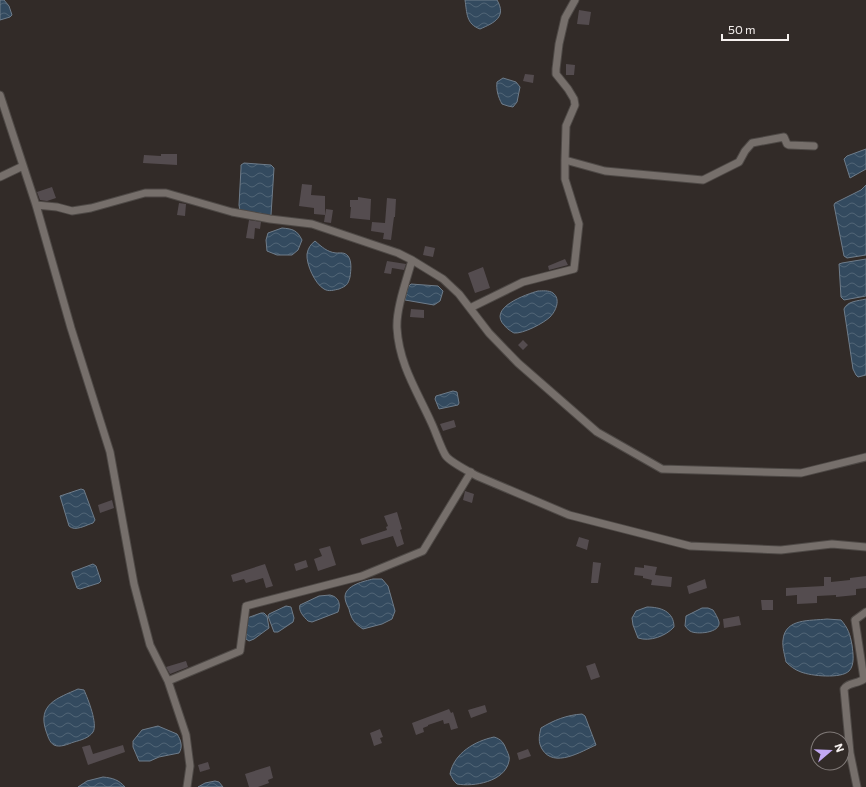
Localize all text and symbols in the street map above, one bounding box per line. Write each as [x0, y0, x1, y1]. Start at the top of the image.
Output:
scale bar [722, 16, 788, 42]
text: 50 m [728, 22, 756, 36]
north arrow [810, 731, 850, 771]
text: N [832, 742, 847, 754]

